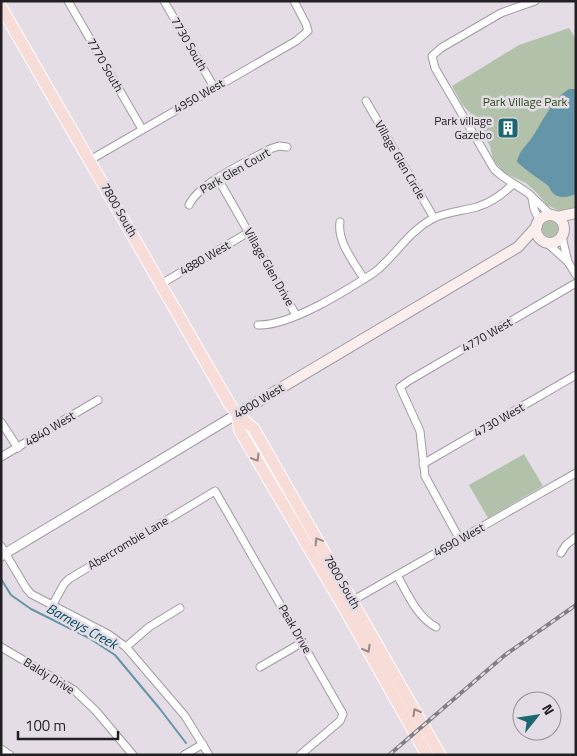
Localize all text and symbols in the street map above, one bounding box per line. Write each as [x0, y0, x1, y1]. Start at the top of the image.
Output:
street label: 7730 South [166, 13, 213, 74]
street label: 7770 South [82, 34, 129, 95]
street label: 4950 West [170, 73, 228, 118]
park label: Park Village Park [483, 92, 568, 111]
place label: Park village Gazebo [434, 111, 492, 144]
building icon: Park village Gazebo [496, 116, 520, 140]
street label: Village Glen Circle [370, 117, 431, 203]
street label: Park Glen Court [196, 142, 274, 198]
street label: 7800 South [96, 179, 143, 240]
street label: Village Glen Drive [239, 224, 300, 309]
street label: 4880 West [176, 235, 234, 280]
street label: 4770 West [458, 312, 516, 357]
street label: 4800 West [230, 378, 288, 423]
street label: 4730 West [470, 397, 528, 442]
street label: 4840 West [21, 406, 79, 451]
one-way arrow [250, 453, 260, 462]
street label: Abercrombie Lane [84, 511, 172, 574]
street label: 4690 West [430, 517, 488, 561]
one-way arrow [314, 537, 324, 546]
street label: 7800 South [319, 551, 366, 612]
water label: Barneys Creek [43, 597, 123, 655]
street label: Peak Drive [274, 601, 317, 657]
one-way arrow [360, 643, 370, 652]
street label: Baldy Drive [20, 652, 79, 699]
north arrow [512, 691, 562, 741]
text: N [537, 700, 560, 719]
scale bar [18, 708, 118, 740]
one-way arrow [412, 709, 422, 718]
text: 100 m [25, 714, 66, 737]

